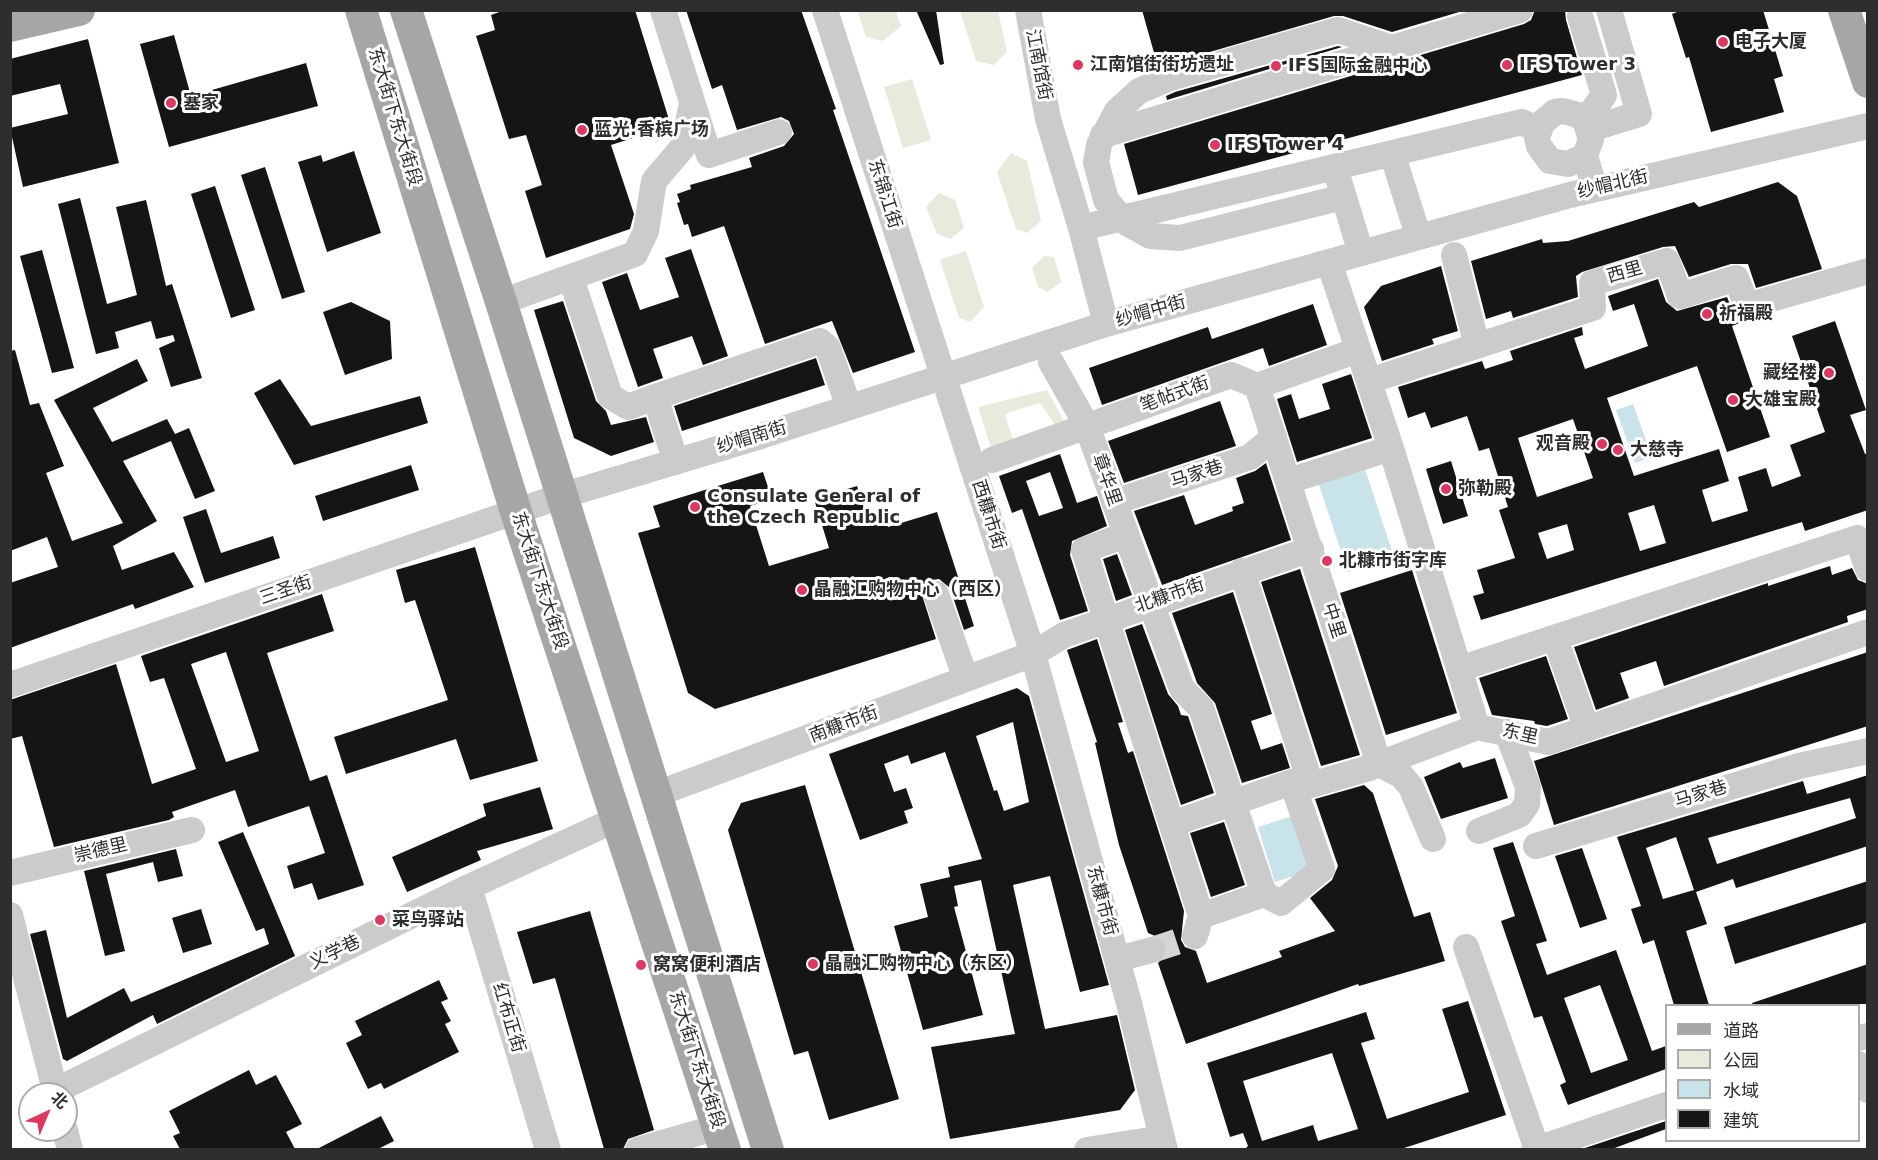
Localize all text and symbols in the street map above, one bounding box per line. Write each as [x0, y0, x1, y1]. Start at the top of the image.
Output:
street label: 江南馆街 [1021, 28, 1055, 102]
place label: 电子大厦 [1735, 31, 1807, 53]
marker: 电子大厦 [1716, 35, 1730, 49]
street label: 东大街下东大街段 [363, 45, 425, 189]
place label: 江南馆街街坊遗址 [1090, 54, 1234, 76]
place label: IFS Tower 3 [1519, 54, 1636, 76]
place label: IFS国际金融中心 [1288, 55, 1428, 77]
marker: 江南馆街街坊遗址 [1071, 58, 1085, 72]
marker: IFS Tower 3 [1500, 58, 1514, 72]
marker: IFS国际金融中心 [1269, 59, 1283, 73]
place label: 塞家 [183, 92, 219, 114]
marker: 塞家 [164, 96, 178, 110]
place label: 蓝光.香槟广场 [594, 119, 709, 141]
marker: 蓝光.香槟广场 [575, 123, 589, 137]
place label: IFS Tower 4 [1227, 134, 1344, 156]
marker: IFS Tower 4 [1208, 138, 1222, 152]
street label: 东锦江街 [863, 156, 905, 232]
street label: 纱帽北街 [1575, 166, 1651, 204]
street label: 西里 [1605, 258, 1645, 288]
street label: 纱帽中街 [1113, 292, 1189, 332]
place label: 祈福殿 [1719, 303, 1773, 325]
marker: 祈福殿 [1700, 307, 1714, 321]
place label: 藏经楼 [1763, 362, 1817, 384]
marker: 藏经楼 [1822, 366, 1836, 380]
street label: 笔帖式街 [1137, 373, 1213, 417]
place label: 大雄宝殿 [1745, 389, 1817, 411]
marker: 大雄宝殿 [1726, 393, 1740, 407]
street label: 纱帽南街 [714, 417, 790, 459]
place label: 观音殿 [1536, 433, 1590, 455]
marker: 观音殿 [1595, 437, 1609, 451]
place label: 大慈寺 [1630, 439, 1684, 461]
marker: 大慈寺 [1611, 443, 1625, 457]
street label: 章华里 [1087, 451, 1125, 509]
street label: 马家巷 [1168, 456, 1226, 494]
street label: 西糠市街 [967, 477, 1009, 553]
place label: 弥勒殿 [1458, 478, 1512, 500]
marker: 弥勒殿 [1439, 482, 1453, 496]
place label: Consulate General of the Czech Republic [707, 486, 920, 528]
marker: Consulate General of the Czech Republic [688, 500, 702, 514]
street label: 东大街下东大街段 [506, 509, 572, 653]
place label: 北糠市街字库 [1339, 550, 1447, 572]
marker: 北糠市街字库 [1320, 554, 1334, 568]
street label: 三圣街 [257, 572, 315, 610]
street label: 北糠市街 [1132, 574, 1208, 618]
place label: 晶融汇购物中心（西区） [814, 579, 1012, 601]
marker: 晶融汇购物中心（西区） [795, 583, 809, 597]
street label: 中里 [1317, 601, 1349, 641]
street label: 南糠市街 [807, 702, 881, 748]
street label: 东里 [1500, 720, 1540, 750]
street label: 马家巷 [1672, 777, 1730, 813]
street label: 崇德里 [72, 834, 130, 868]
street label: 东糠市街 [1081, 863, 1121, 939]
place label: 菜鸟驿站 [392, 909, 464, 931]
marker: 菜鸟驿站 [373, 913, 387, 927]
street label: 义学巷 [306, 931, 364, 975]
place label: 晶融汇购物中心（东区） [825, 953, 1023, 975]
place label: 窝窝便利酒店 [653, 954, 761, 976]
marker: 晶融汇购物中心（东区） [806, 957, 820, 971]
marker: 窝窝便利酒店 [634, 958, 648, 972]
street label: 红布正街 [487, 980, 529, 1056]
street label: 东大街下东大街段 [663, 988, 729, 1132]
legend [1665, 1004, 1860, 1142]
text: 道路 [1723, 1020, 1759, 1041]
text: 公园 [1723, 1050, 1759, 1071]
text: 水域 [1723, 1080, 1759, 1101]
north arrow [18, 1082, 78, 1142]
text: 北 [47, 1088, 72, 1113]
text: 建筑 [1723, 1110, 1759, 1131]

